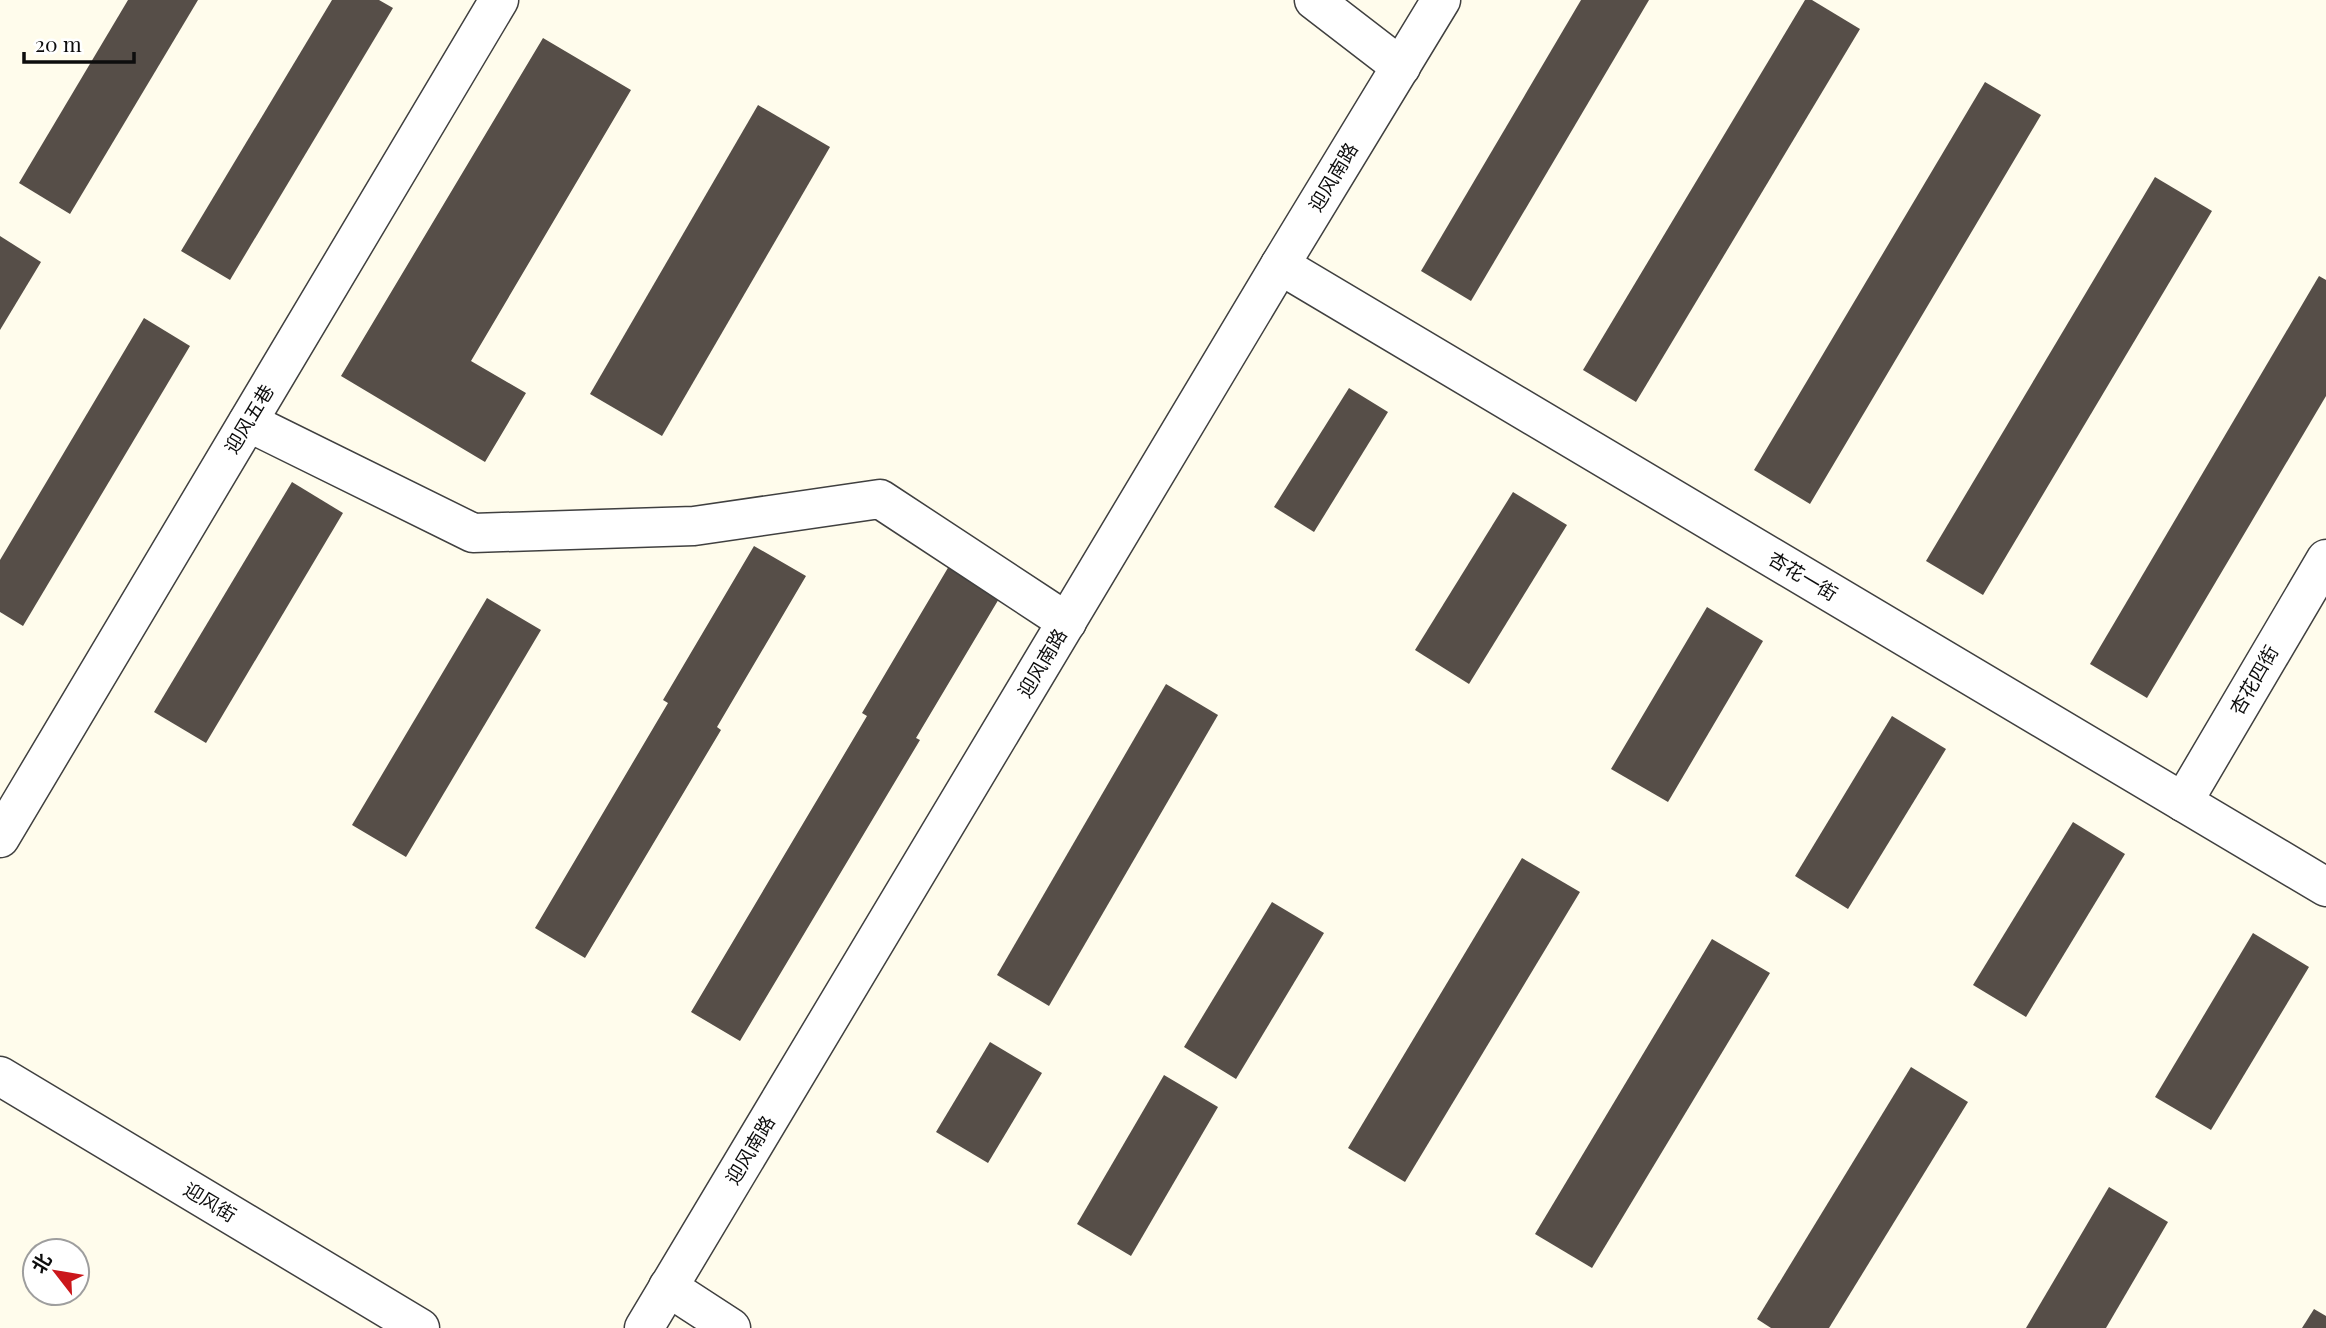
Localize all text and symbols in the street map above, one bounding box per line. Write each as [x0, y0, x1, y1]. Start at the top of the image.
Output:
scale bar [24, 21, 135, 65]
text: 20 m [35, 29, 82, 57]
street label: 迎风南路 [1301, 137, 1363, 216]
street label: 迎风五巷 [217, 379, 279, 458]
street label: 杏花一街 [1764, 544, 1843, 606]
street label: 迎风南路 [1010, 623, 1072, 702]
street label: 杏花四街 [2223, 640, 2283, 719]
street label: 迎风南路 [718, 1110, 780, 1189]
street label: 迎风街 [179, 1175, 242, 1227]
north arrow [21, 1237, 91, 1307]
text: 北 [25, 1248, 57, 1278]

